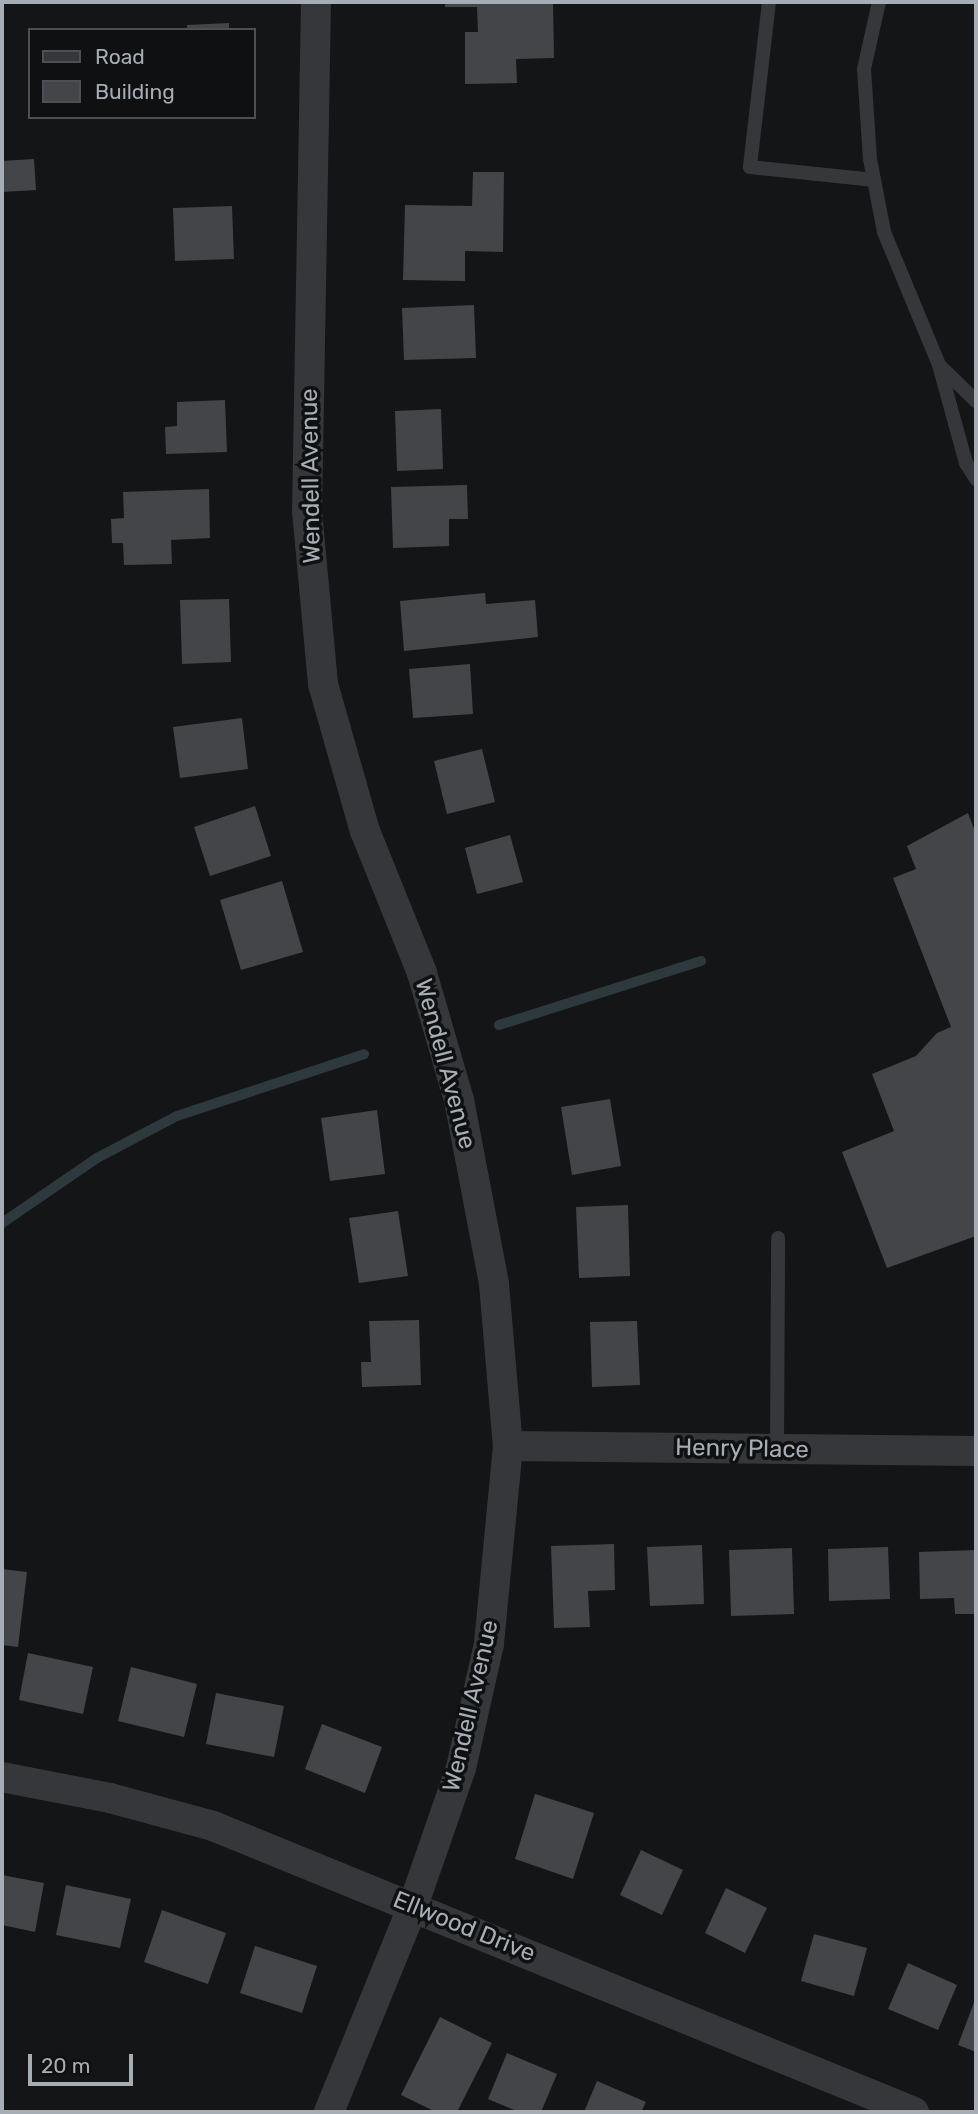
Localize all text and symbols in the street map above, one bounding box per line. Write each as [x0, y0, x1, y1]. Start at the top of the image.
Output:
legend [28, 28, 256, 119]
text: Road [95, 44, 145, 69]
text: Building [95, 79, 175, 104]
street label: Wendell Avenue [295, 388, 327, 564]
street label: Wendell Avenue [408, 975, 482, 1153]
street label: Henry Place [674, 1433, 810, 1465]
street label: Wendell Avenue [437, 1617, 505, 1795]
street label: Ellwood Drive [389, 1885, 539, 1969]
scale bar [32, 2040, 136, 2084]
text: 20 m [41, 2053, 90, 2078]

